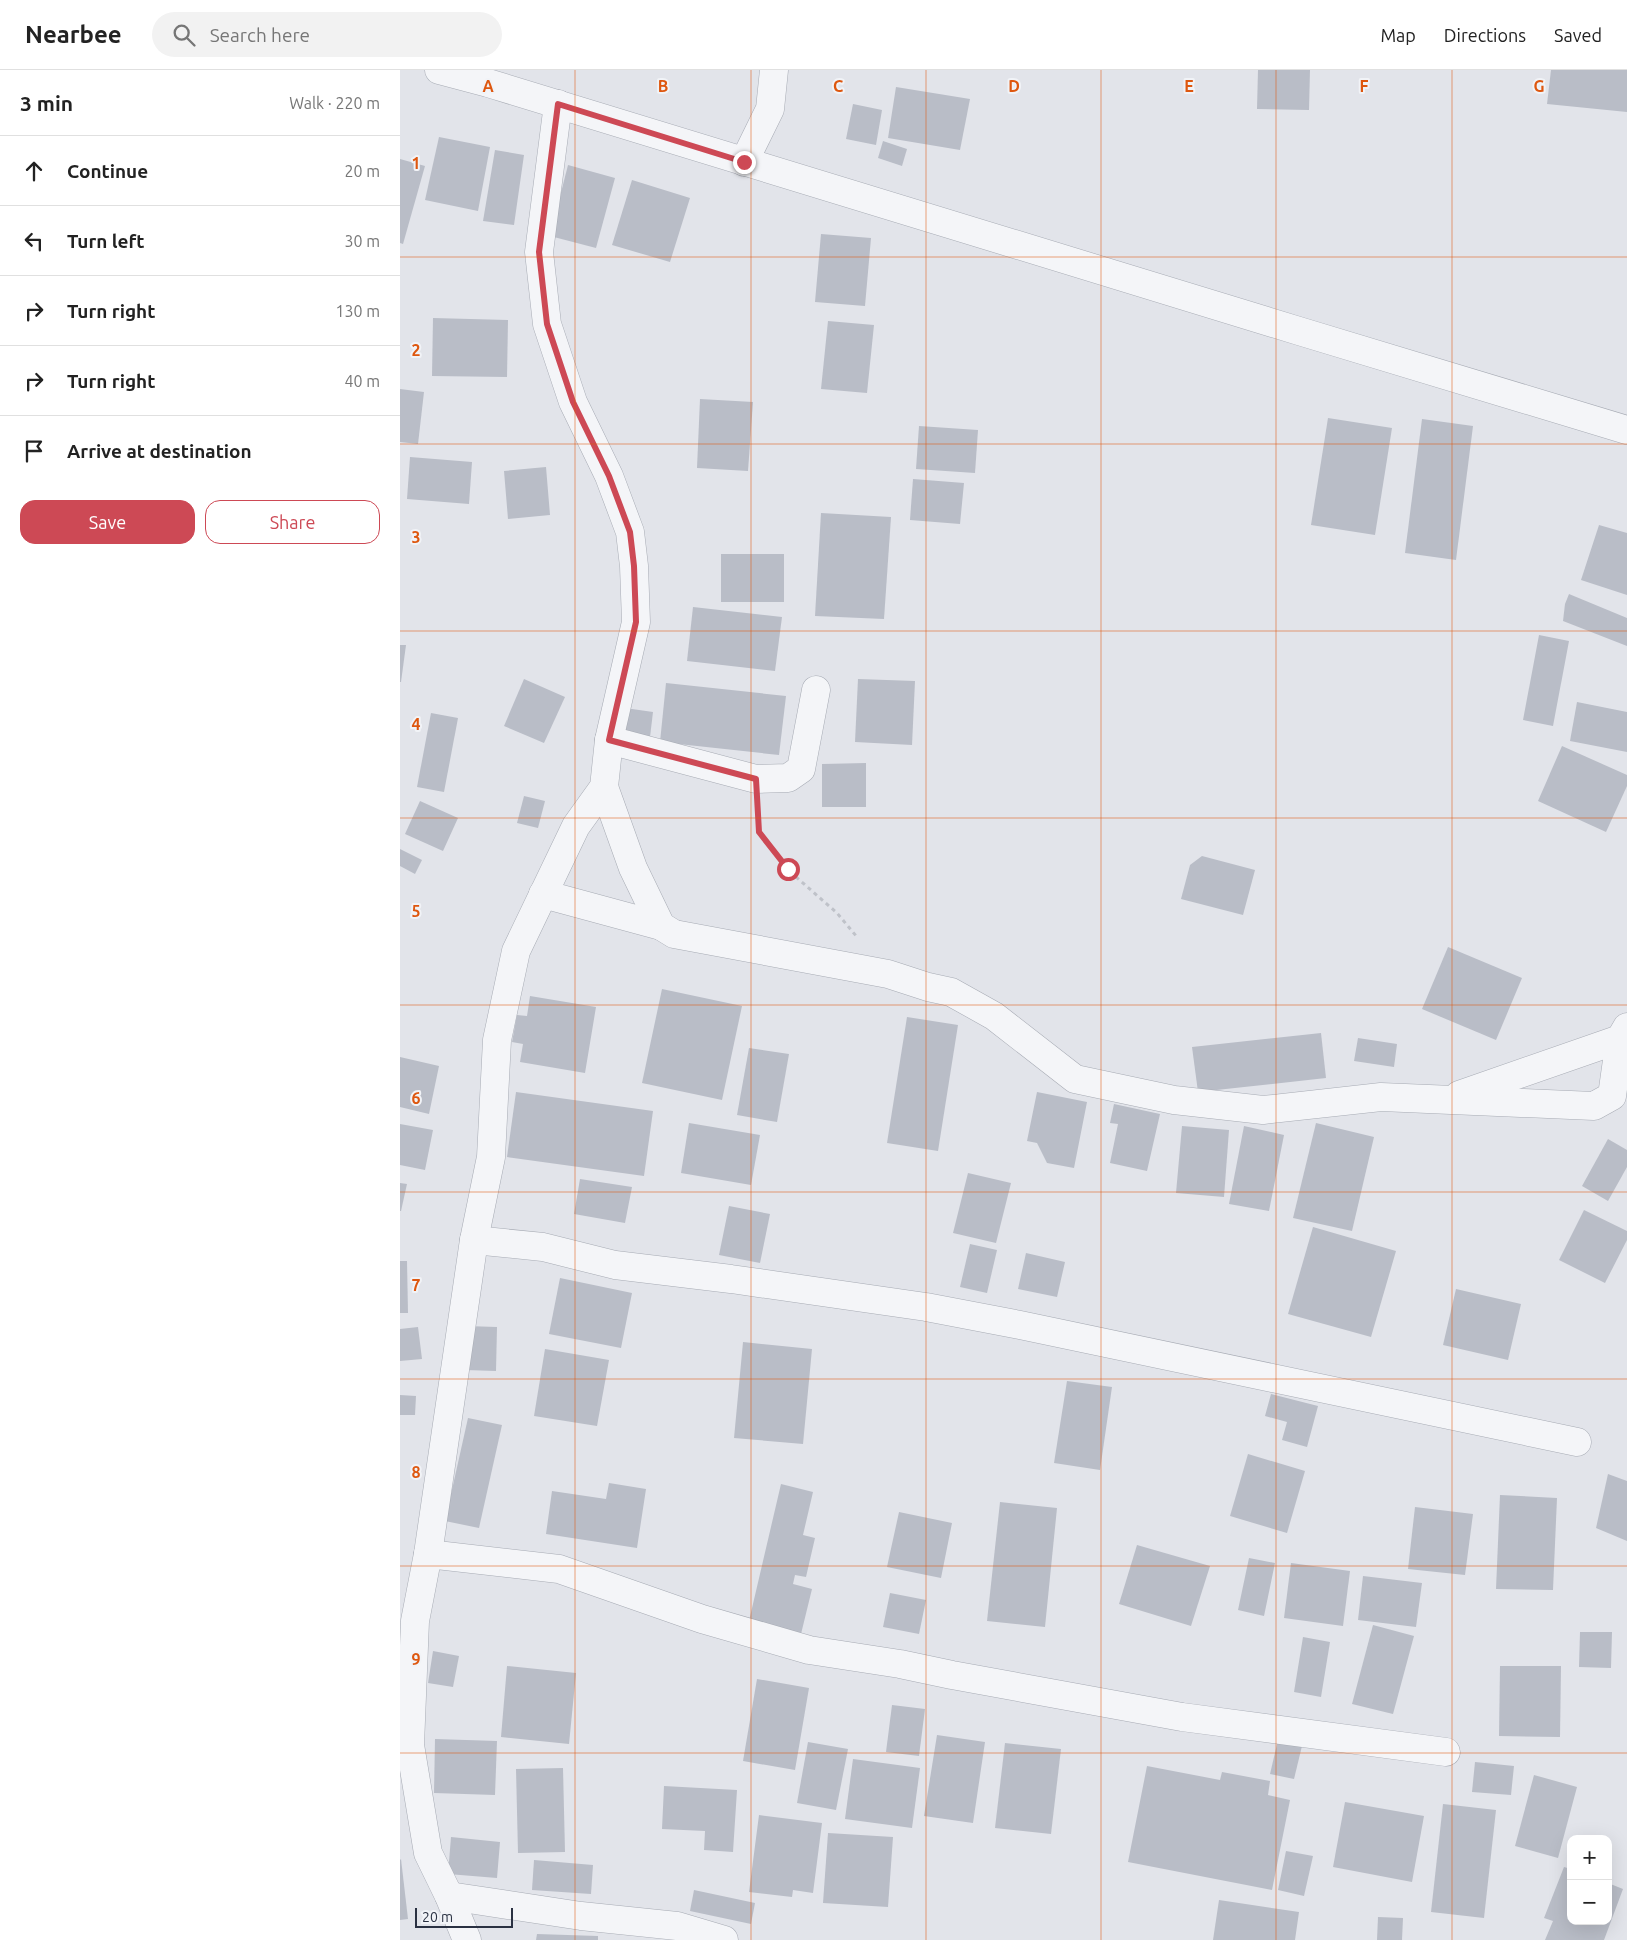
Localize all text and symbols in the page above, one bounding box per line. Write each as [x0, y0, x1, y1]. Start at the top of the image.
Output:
search box [152, 12, 502, 57]
text: Nearbee [25, 21, 122, 48]
icon: search [170, 21, 198, 49]
text: Search here [210, 24, 310, 46]
text: Map [1380, 25, 1416, 45]
text: Directions [1444, 25, 1526, 45]
text: Saved [1554, 25, 1602, 45]
text: A [482, 77, 494, 95]
text: B [658, 77, 668, 95]
text: C [833, 77, 843, 95]
text: D [1008, 77, 1020, 95]
text: E [1184, 77, 1194, 95]
text: F [1360, 77, 1369, 95]
text: G [1533, 77, 1545, 95]
text: 3 min [20, 91, 73, 115]
text: Walk · 220 m [289, 94, 380, 112]
route end [733, 151, 756, 174]
text: 1 [411, 154, 421, 172]
icon: ahead [20, 157, 48, 185]
text: Continue [67, 160, 148, 182]
text: 20 m [344, 162, 380, 180]
icon: left [20, 227, 48, 255]
text: Turn left [67, 230, 145, 252]
text: 30 m [344, 232, 380, 250]
icon: right [20, 297, 48, 325]
text: Turn right [67, 300, 155, 322]
text: 130 m [335, 302, 380, 320]
text: 2 [411, 341, 421, 359]
icon: right [20, 367, 48, 395]
text: Turn right [67, 370, 155, 392]
text: 40 m [344, 372, 380, 390]
icon: arrive [20, 437, 48, 465]
text: Arrive at destination [67, 440, 252, 462]
button: Save [20, 500, 195, 544]
button: Share [205, 500, 380, 544]
text: 3 [411, 528, 421, 546]
text: 4 [411, 715, 421, 733]
route start [777, 858, 800, 881]
text: 5 [411, 902, 421, 920]
text: 6 [411, 1089, 421, 1107]
text: 7 [411, 1276, 421, 1294]
text: 8 [411, 1463, 421, 1481]
text: 9 [411, 1650, 421, 1668]
map controls [1567, 1835, 1612, 1925]
button: + [1567, 1835, 1612, 1880]
button: − [1567, 1880, 1612, 1925]
scale bar [415, 1905, 512, 1928]
text: 20 m [422, 1909, 453, 1925]

